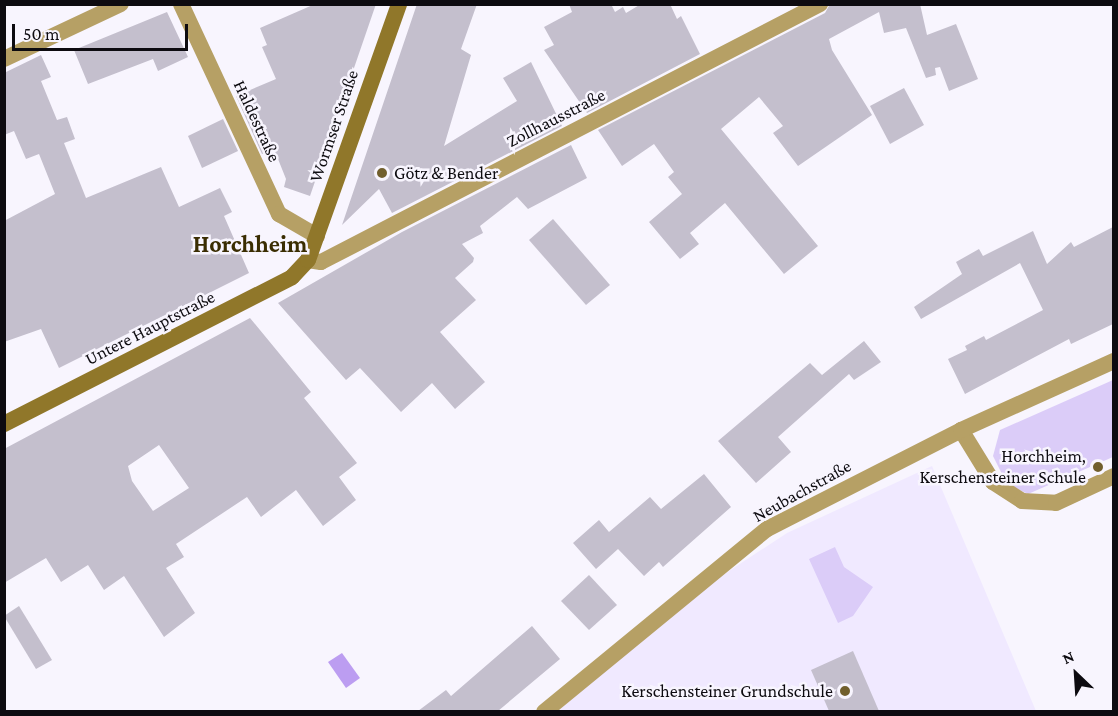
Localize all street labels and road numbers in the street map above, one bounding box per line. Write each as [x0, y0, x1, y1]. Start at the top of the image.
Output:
street label: Wormser Straße [305, 67, 363, 185]
street label: Haldestraße [229, 77, 285, 165]
street label: Zollhausstraße [503, 84, 609, 152]
street label: Untere Hauptstraße [82, 286, 218, 370]
street label: Neubachstraße [749, 455, 855, 527]

